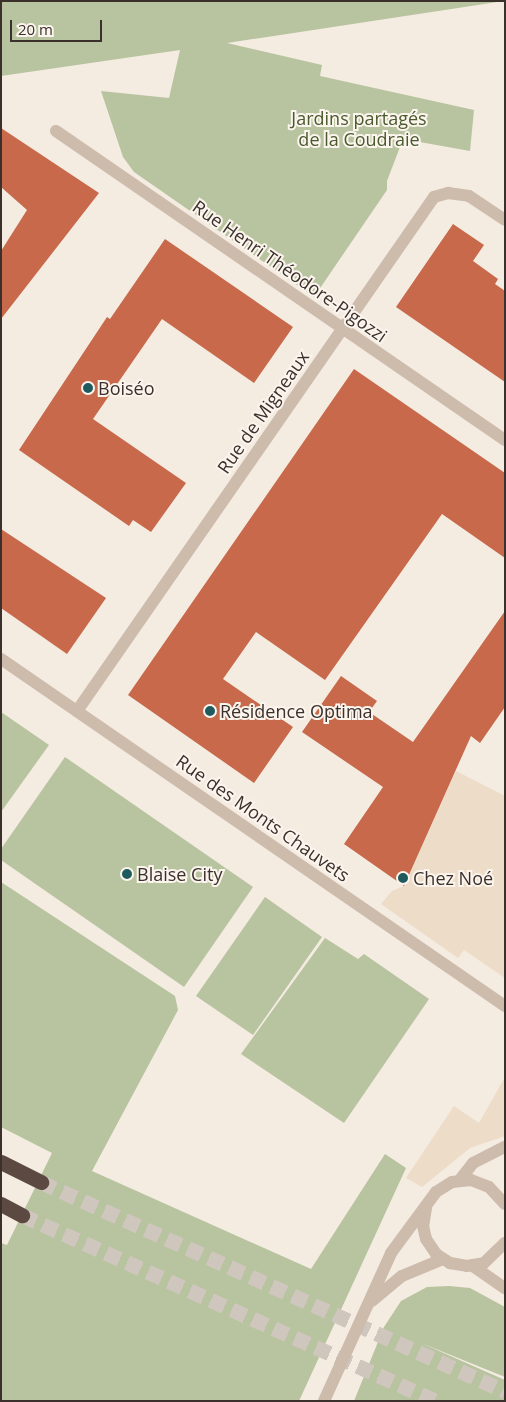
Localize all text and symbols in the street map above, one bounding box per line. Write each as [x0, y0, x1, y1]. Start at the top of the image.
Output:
scale bar [12, 10, 105, 42]
text: 20 m [18, 19, 53, 39]
park label: Jardins partagés de la Coudraie [291, 108, 427, 150]
street label: Rue Henri Théodore-Pigozzi [189, 196, 391, 346]
street label: Rue de Migneaux [213, 346, 313, 478]
place label: Boiséo [98, 377, 155, 399]
marker: Boiséo [82, 382, 94, 394]
place label: Résidence Optima [220, 700, 373, 722]
marker: Résidence Optima [204, 705, 216, 717]
street label: Rue des Monts Chauvets [172, 750, 354, 886]
place label: Blaise City [137, 863, 222, 885]
place label: Chez Noé [413, 867, 493, 889]
marker: Blaise City [121, 868, 133, 880]
marker: Chez Noé [397, 872, 409, 884]

